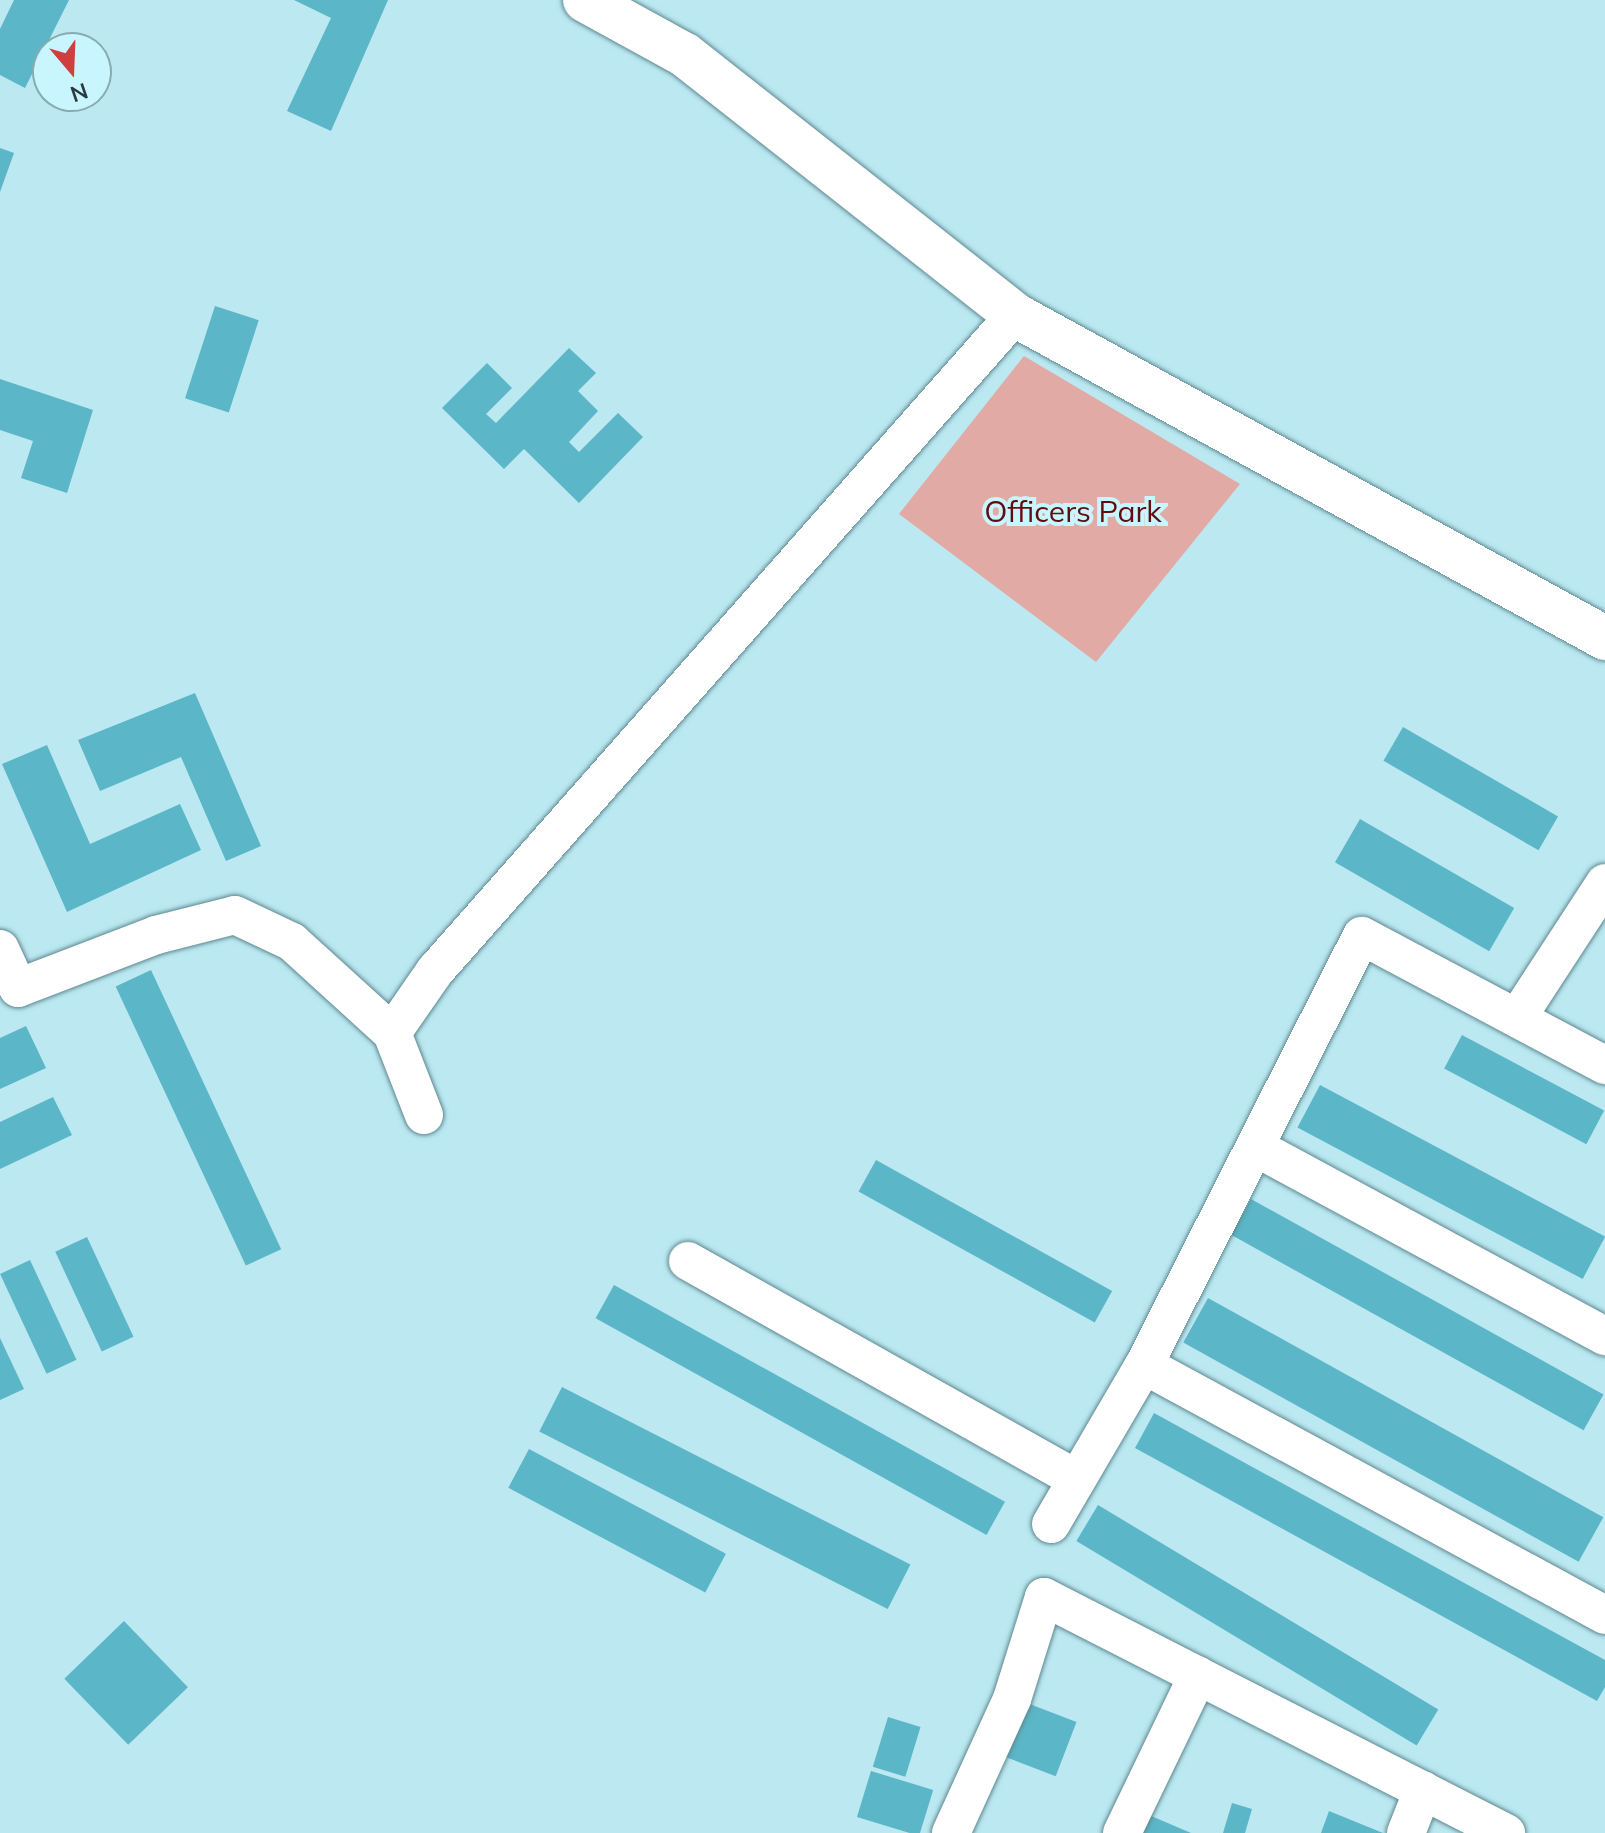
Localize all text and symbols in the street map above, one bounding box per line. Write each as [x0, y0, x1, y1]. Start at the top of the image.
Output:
north arrow [32, 32, 112, 112]
text: N [67, 77, 92, 109]
park label: Officers Park [984, 493, 1162, 529]

